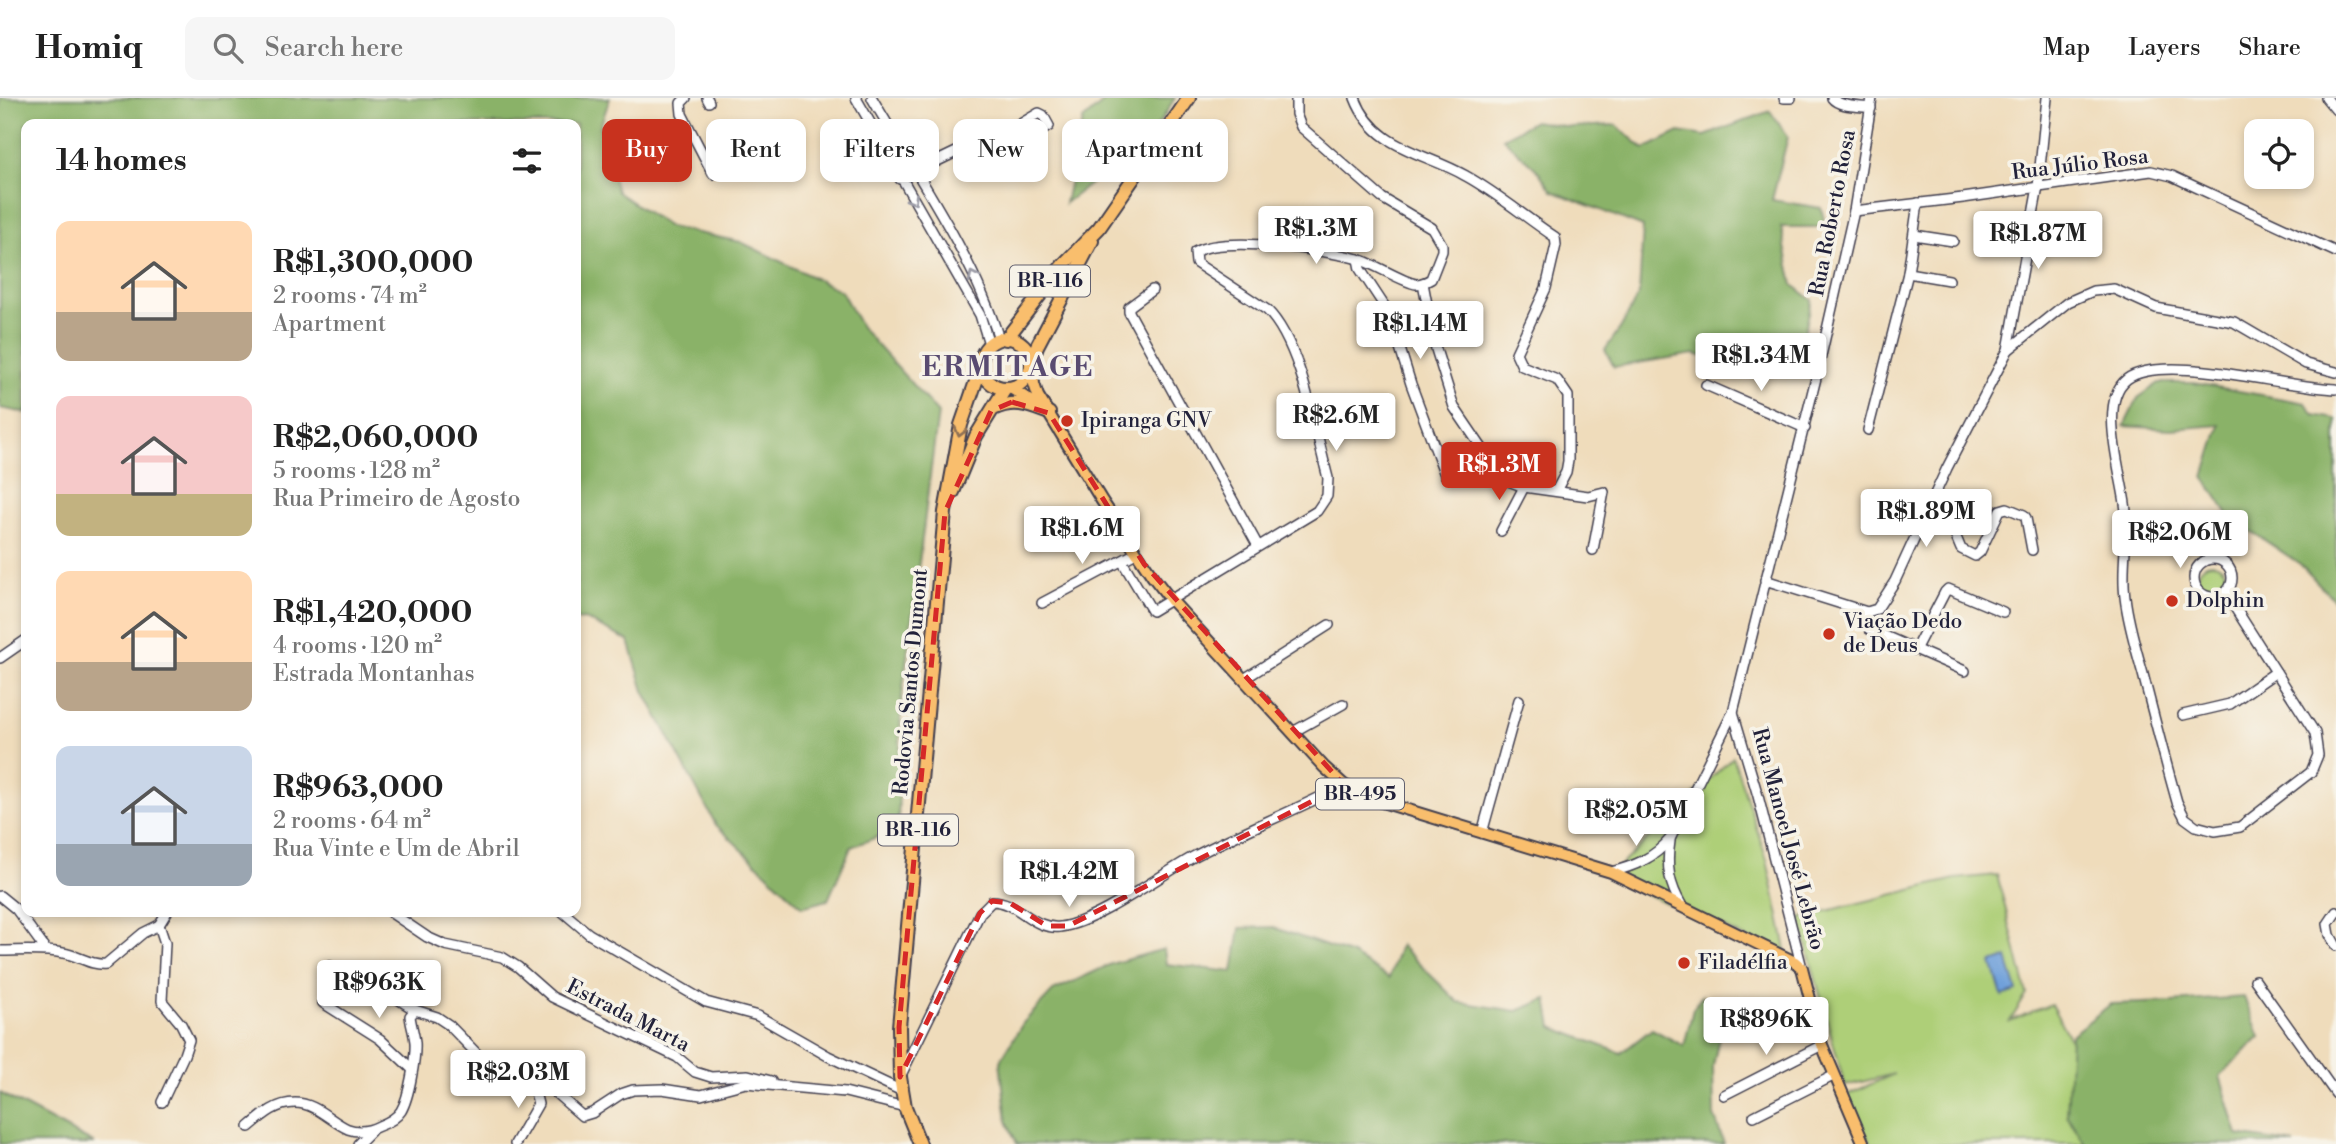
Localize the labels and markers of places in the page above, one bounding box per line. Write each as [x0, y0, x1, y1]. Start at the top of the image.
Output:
pin: R$1.3M [1259, 206, 1373, 266]
pin: R$1.87M [1973, 212, 2103, 271]
pin: R$1.14M [1355, 302, 1485, 361]
pin: R$1.34M [1696, 334, 1826, 393]
pin: R$2.6M [1279, 394, 1393, 453]
place label: Ipiranga GNV [1081, 408, 1213, 434]
marker: Ipiranga GNV [1059, 413, 1075, 429]
pin: R$1.3M [1442, 442, 1556, 502]
pin: R$1.89M [1861, 490, 1991, 549]
pin: R$1.6M [1025, 506, 1139, 566]
pin: R$2.06M [2115, 510, 2245, 570]
place label: Dolphin [2186, 588, 2265, 614]
marker: Dolphin [2164, 593, 2180, 609]
place label: Viação Dedo de Deus [1842, 609, 1962, 659]
marker: Viação Dedo de Deus [1821, 626, 1837, 642]
pin: R$2.05M [1571, 788, 1701, 848]
pin: R$1.42M [1004, 850, 1134, 909]
place label: Filadélfia [1698, 950, 1788, 976]
marker: Filadélfia [1676, 955, 1692, 971]
pin: R$963K [322, 960, 436, 1020]
pin: R$896K [1709, 998, 1823, 1057]
pin: R$2.03M [453, 1051, 583, 1110]

